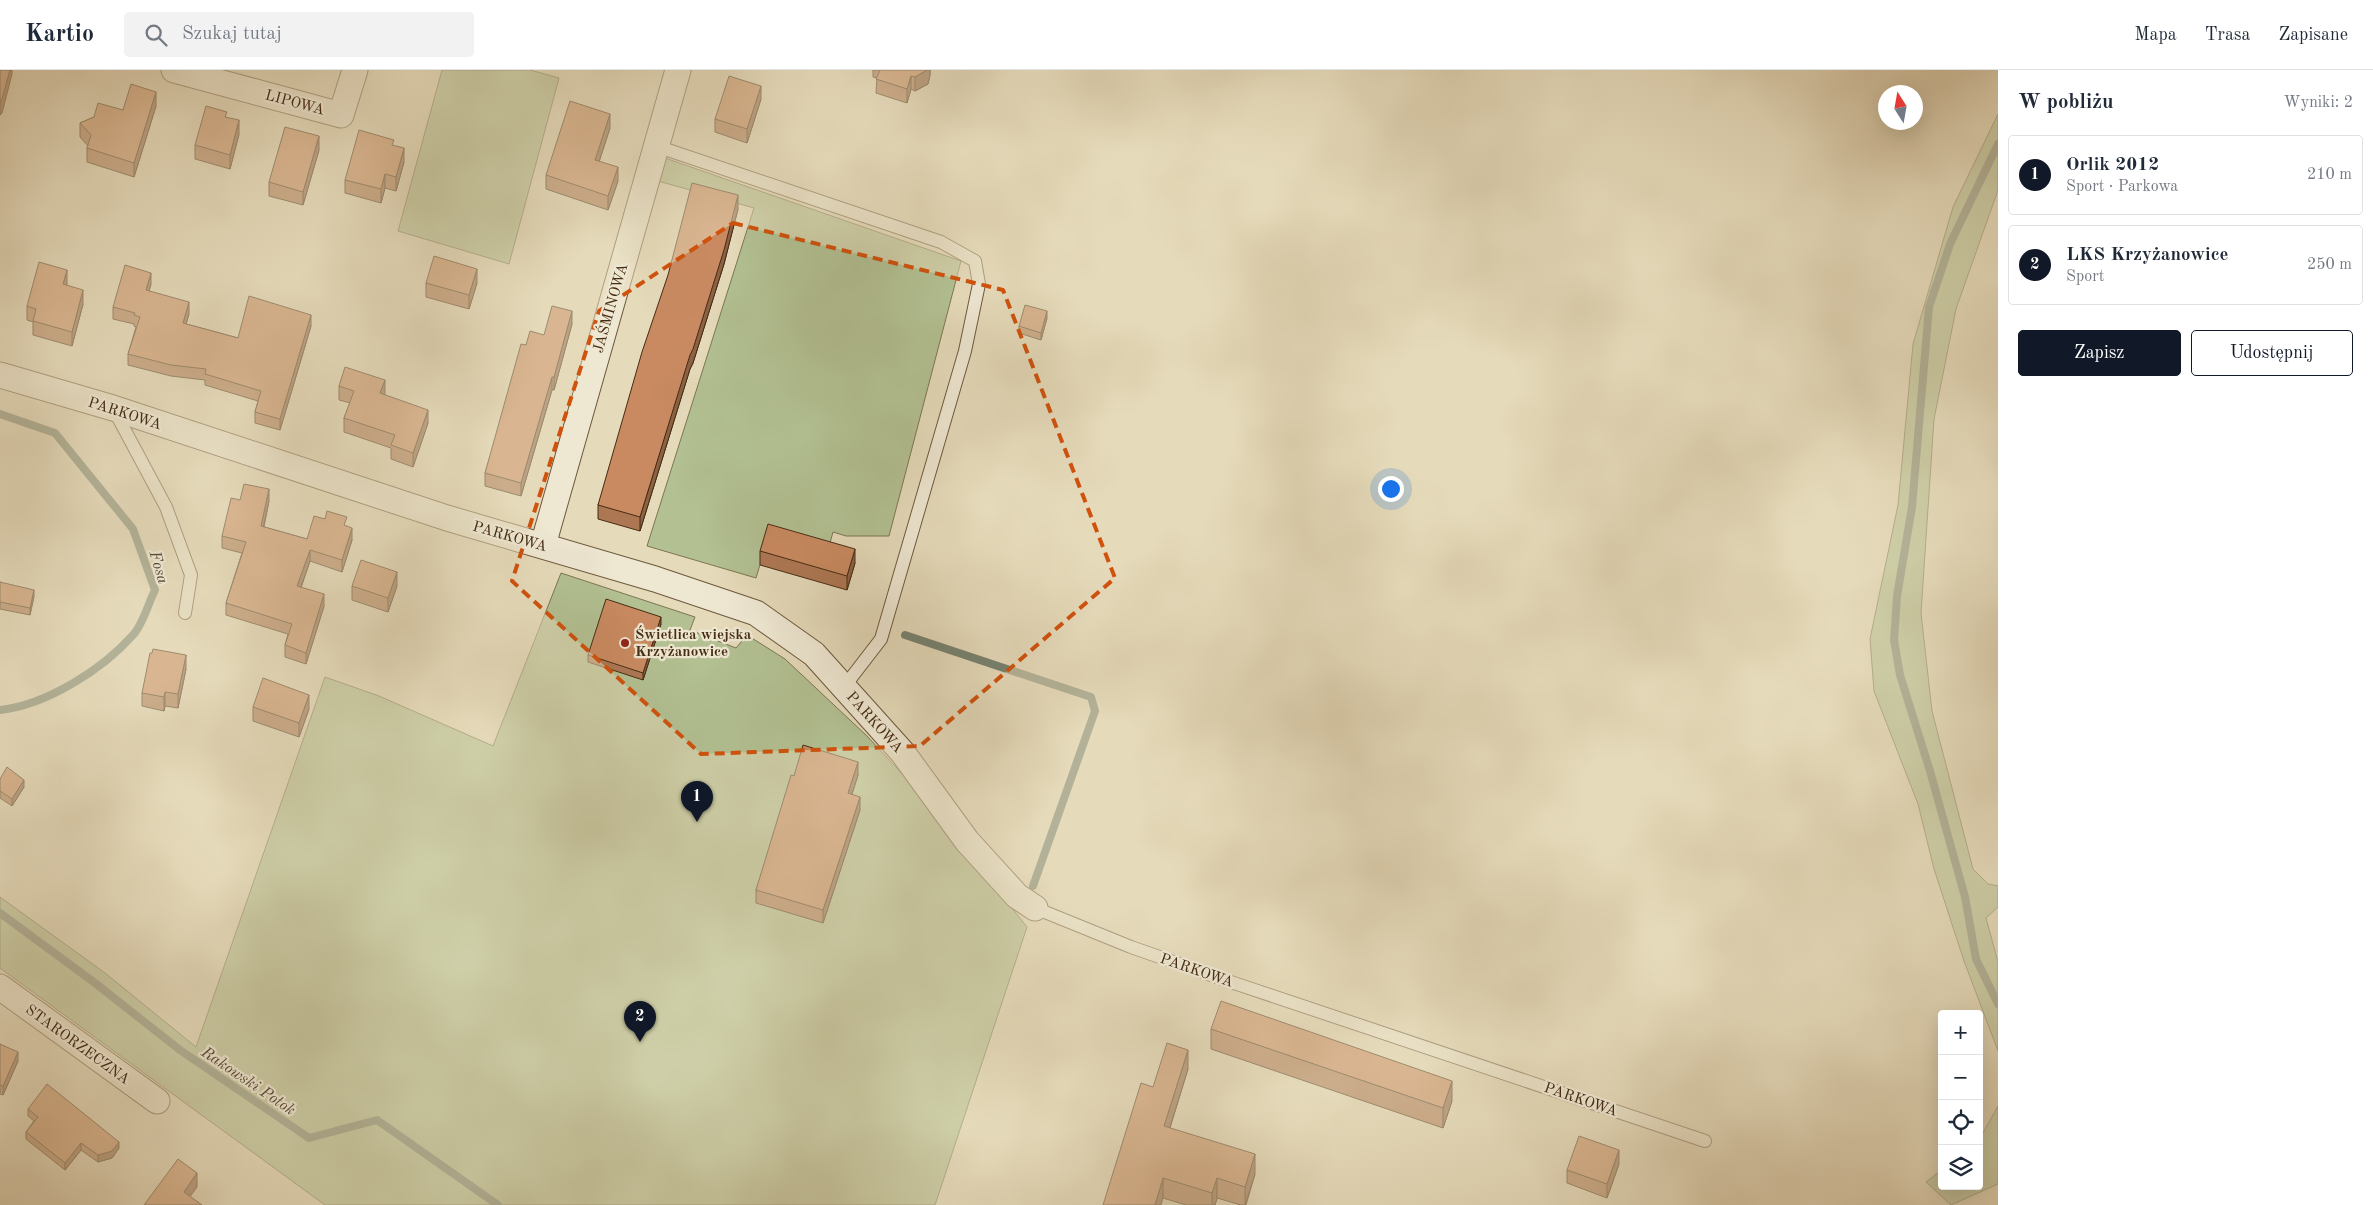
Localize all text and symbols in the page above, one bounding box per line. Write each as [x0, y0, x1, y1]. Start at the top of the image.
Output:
search box [124, 12, 474, 57]
icon: search [142, 21, 170, 49]
text: Kartio [25, 23, 94, 47]
text: Szukaj tutaj [182, 25, 282, 44]
text: Mapa [2134, 26, 2177, 44]
text: Trasa [2205, 26, 2250, 44]
text: Zapisane [2278, 26, 2348, 44]
north arrow [1878, 85, 1923, 130]
street label: LIPOWA [263, 88, 326, 119]
text: W pobliżu [2018, 92, 2113, 113]
text: Wyniki: 2 [2284, 95, 2353, 111]
text: Orlik 2012 [2066, 156, 2159, 175]
text: 1 [2030, 167, 2040, 183]
text: 210 m [2307, 167, 2352, 183]
text: Sport · Parkowa [2066, 179, 2178, 195]
text: LKS Krzyżanowice [2066, 246, 2229, 265]
text: 2 [2030, 257, 2040, 273]
text: 250 m [2307, 257, 2352, 273]
street label: JAŚMINOWA [588, 260, 632, 355]
text: Sport [2066, 269, 2104, 285]
button: Zapisz [2018, 330, 2181, 376]
button: Udostępnij [2191, 330, 2353, 376]
street label: PARKOWA [86, 395, 164, 434]
your location [1378, 476, 1404, 502]
street label: PARKOWA [471, 520, 549, 555]
water label: Fosa [145, 548, 171, 586]
place label: Świetlica wiejska Krzyżanowice [635, 625, 752, 660]
marker: Świetlica wiejska Krzyżanowice [619, 637, 631, 649]
street label: PARKOWA [843, 689, 905, 757]
pin: 1 [681, 781, 713, 822]
street label: PARKOWA [1158, 952, 1236, 991]
pin: 2 [624, 1001, 656, 1042]
street label: STARORZECZNA [22, 1002, 132, 1088]
map controls [1938, 1010, 1983, 1190]
button: + [1938, 1010, 1983, 1055]
water label: Rakowski Potok [197, 1044, 298, 1119]
button: − [1938, 1055, 1983, 1100]
street label: PARKOWA [1542, 1081, 1620, 1120]
button: locate [1938, 1100, 1983, 1145]
button: layers [1938, 1145, 1983, 1190]

